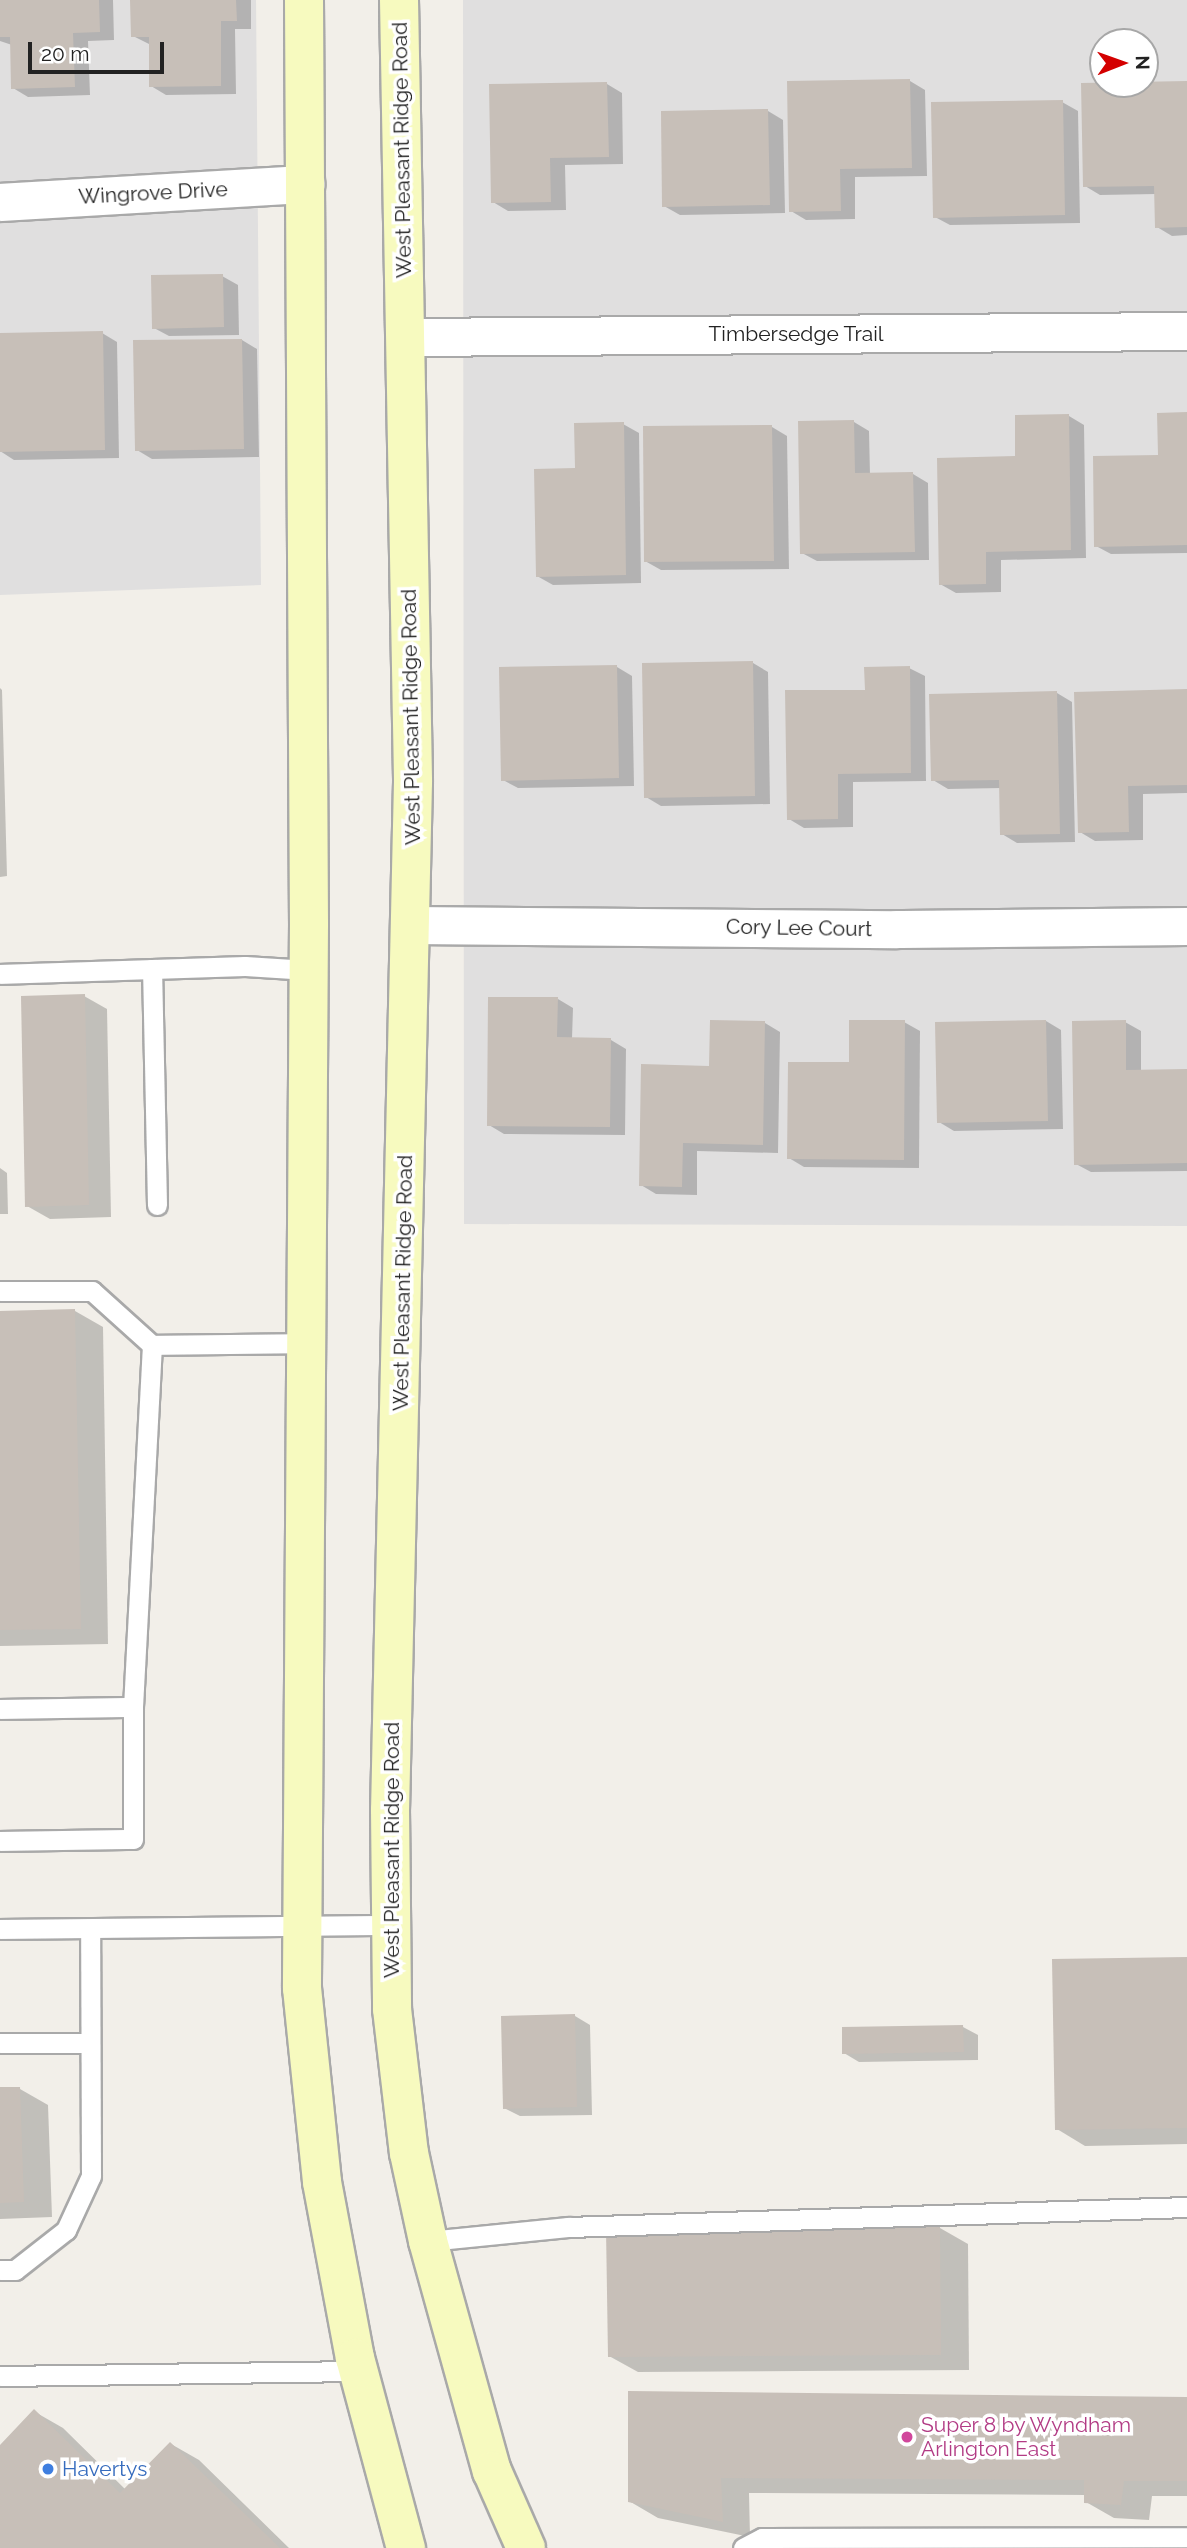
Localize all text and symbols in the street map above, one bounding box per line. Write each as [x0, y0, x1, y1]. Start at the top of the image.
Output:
street label: West Pleasant Ridge Road [387, 22, 417, 278]
scale bar [32, 28, 168, 72]
north arrow [1089, 28, 1159, 98]
text: 20 m [41, 41, 89, 66]
text: N [1132, 55, 1154, 70]
street label: Wingrove Drive [78, 177, 228, 209]
street label: Timbersedge Trail [708, 321, 884, 347]
street label: West Pleasant Ridge Road [396, 589, 426, 845]
street label: Cory Lee Court [725, 914, 873, 942]
street label: West Pleasant Ridge Road [388, 1155, 418, 1411]
street label: West Pleasant Ridge Road [379, 1722, 405, 1978]
place label: Super 8 by Wyndham Arlington East [921, 2412, 1133, 2462]
marker: Super 8 by Wyndham Arlington East [899, 2429, 915, 2445]
place label: Havertys [62, 2456, 147, 2482]
marker: Havertys [40, 2461, 56, 2477]

